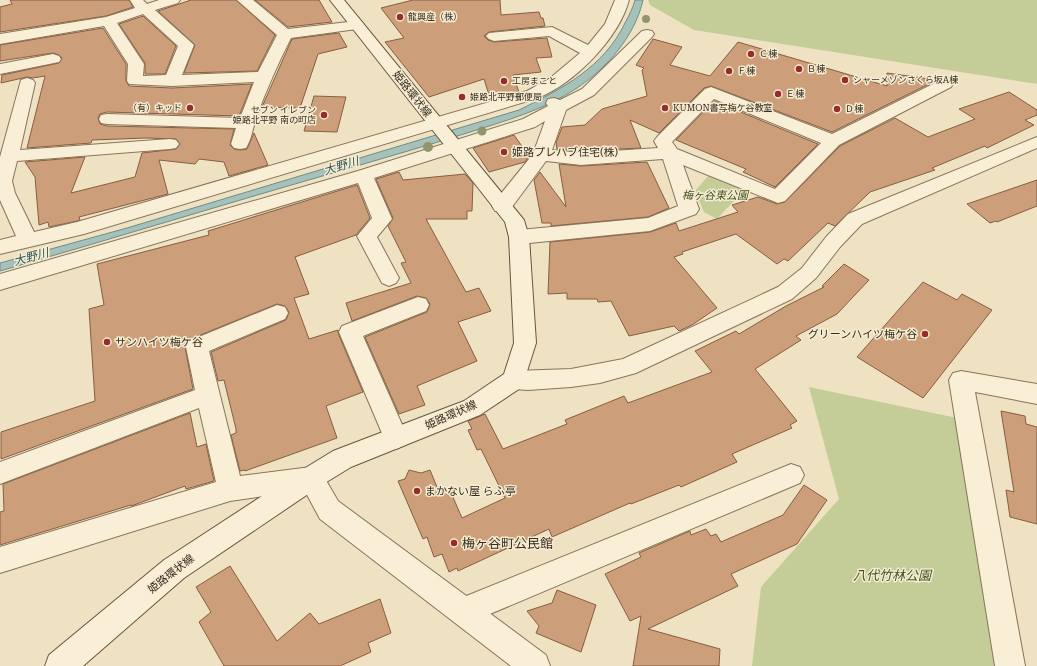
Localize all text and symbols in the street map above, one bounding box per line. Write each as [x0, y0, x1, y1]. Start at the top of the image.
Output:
marker: 龍興産（株） [395, 12, 405, 22]
place label: 龍興産（株） [408, 12, 462, 22]
place label: Ｃ棟 [759, 48, 778, 59]
marker: Ｃ棟 [746, 49, 756, 59]
place label: Ｂ棟 [807, 63, 826, 74]
marker: Ｂ棟 [794, 64, 804, 74]
place label: Ｆ棟 [737, 65, 756, 76]
marker: Ｆ棟 [724, 66, 734, 76]
street label: 姫路環状線 [390, 68, 434, 120]
place label: シャーメゾンさくら坂A棟 [853, 74, 959, 85]
marker: シャーメゾンさくら坂A棟 [840, 75, 850, 85]
marker: 工房まこと [499, 76, 509, 86]
place label: 工房まこと [512, 76, 557, 86]
place label: Ｅ棟 [786, 88, 805, 99]
marker: Ｅ棟 [773, 89, 783, 99]
marker: 姫路北平野郵便局 [457, 92, 467, 102]
place label: 姫路北平野郵便局 [470, 92, 542, 102]
place label: KUMON書写梅ケ谷教室 [673, 102, 773, 113]
place label: （有）キッド [128, 103, 182, 113]
marker: （有）キッド [185, 103, 195, 113]
marker: KUMON書写梅ケ谷教室 [660, 103, 670, 113]
place label: Ｄ棟 [845, 103, 864, 114]
marker: Ｄ棟 [832, 104, 842, 114]
place label: セブン イレブン 姫路北平野 南の町店 [233, 105, 316, 125]
marker: セブン イレブン 姫路北平野 南の町店 [319, 110, 329, 120]
place label: 姫路プレハブ住宅(株) [512, 146, 619, 159]
marker: 姫路プレハブ住宅(株) [499, 147, 509, 157]
water label: 大野川 [322, 153, 362, 178]
park label: 梅ヶ谷東公園 [682, 189, 750, 202]
water label: 大野川 [12, 245, 52, 268]
place label: グリーンハイツ梅ケ谷 [808, 328, 917, 341]
marker: グリーンハイツ梅ケ谷 [920, 329, 930, 339]
place label: サンハイツ梅ケ谷 [115, 336, 203, 349]
marker: サンハイツ梅ケ谷 [102, 337, 112, 347]
street label: 姫路環状線 [423, 398, 479, 432]
place label: まかない屋 らふ亭 [425, 485, 516, 498]
marker: まかない屋 らふ亭 [412, 486, 422, 496]
place label: 梅ヶ谷町公民館 [462, 536, 553, 551]
marker: 梅ヶ谷町公民館 [449, 538, 459, 548]
street label: 姫路環状線 [145, 552, 197, 596]
park label: 八代竹林公園 [853, 568, 933, 583]

